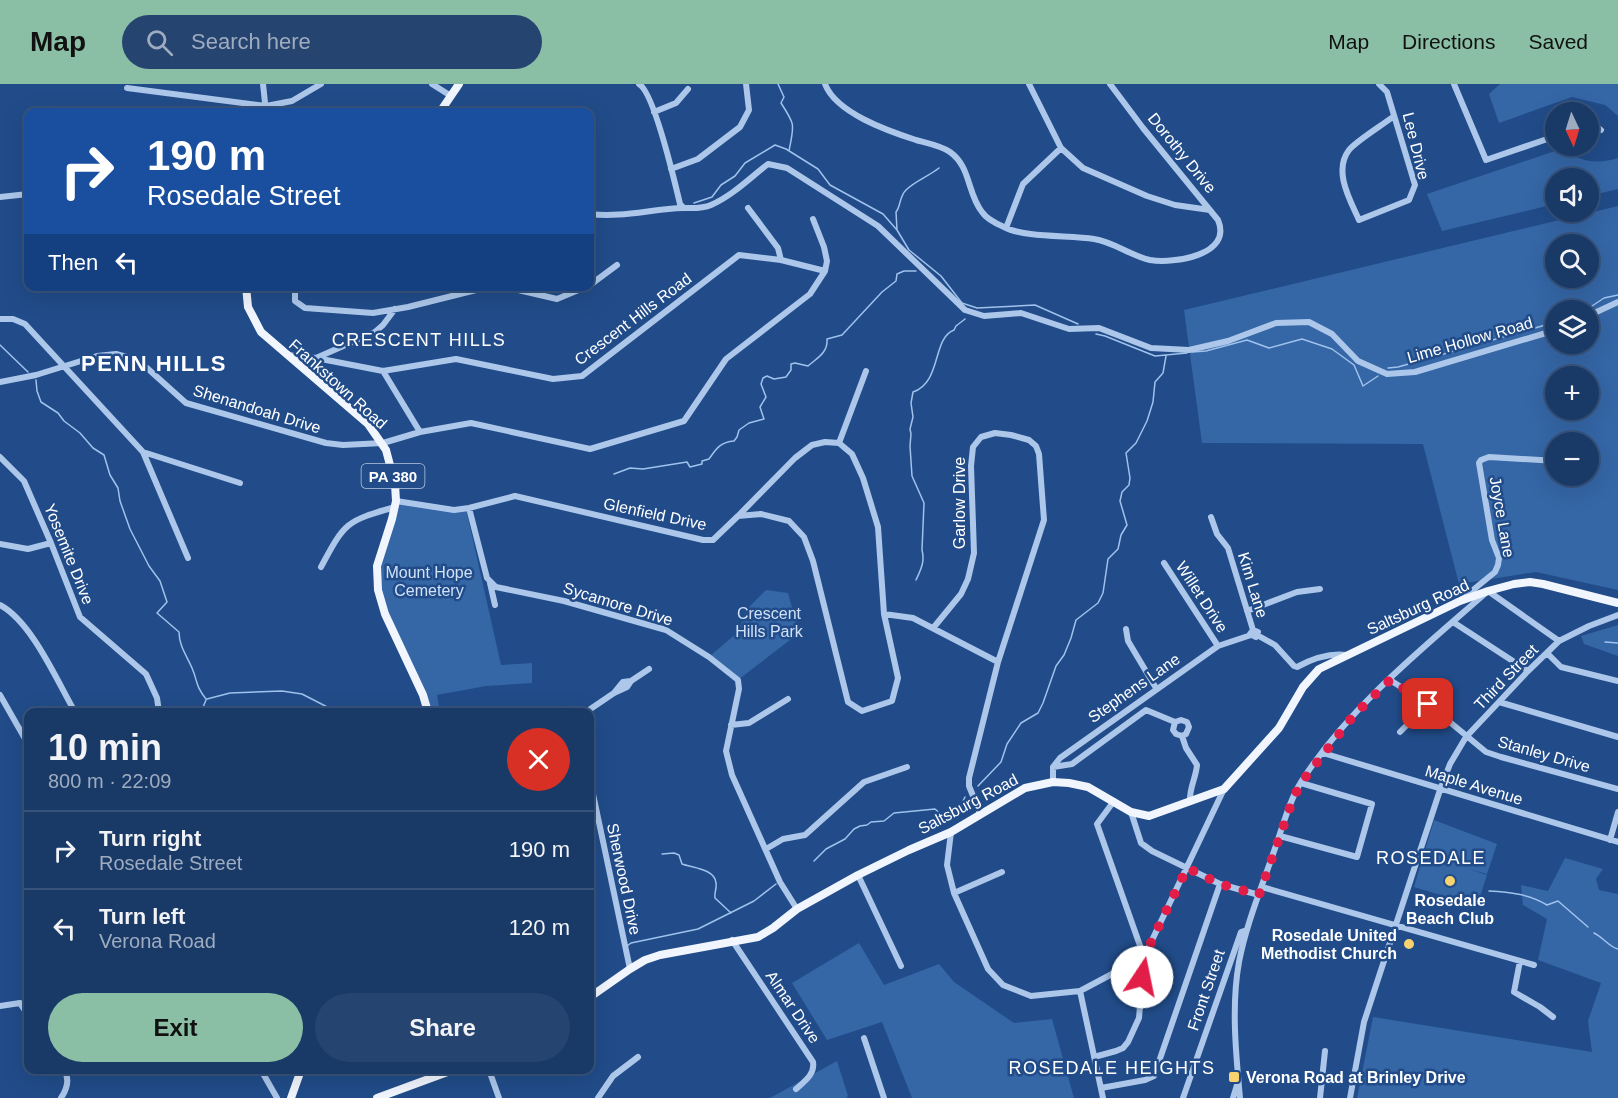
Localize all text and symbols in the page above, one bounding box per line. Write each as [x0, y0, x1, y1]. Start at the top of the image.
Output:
search box [122, 15, 542, 69]
text: Map [30, 26, 86, 57]
icon: search [143, 26, 176, 59]
text: Search here [191, 29, 311, 54]
text: Map [1328, 30, 1369, 53]
text: Directions [1402, 30, 1495, 53]
text: Saved [1528, 30, 1588, 53]
north arrow [1545, 102, 1599, 156]
map controls [1545, 102, 1599, 486]
street label: Dorothy Drive [1145, 110, 1219, 196]
street label: Lee Drive [1399, 111, 1433, 181]
icon: right [48, 132, 126, 210]
text: 190 m [147, 132, 266, 179]
button: sound [1545, 168, 1599, 222]
text: Rosedale Street [147, 181, 341, 211]
button: search [1545, 234, 1599, 288]
icon: left [110, 246, 143, 279]
text: Then [48, 250, 98, 275]
street label: Crescent Hills Road [571, 270, 695, 368]
button: layers [1545, 300, 1599, 354]
street label: Lime Hollow Road [1405, 314, 1535, 366]
district label: CRESCENT HILLS [332, 330, 506, 350]
street label: Frankstown Road [286, 336, 390, 432]
district label: PENN HILLS [81, 351, 227, 376]
button: + [1545, 366, 1599, 420]
street label: Shenandoah Drive [191, 381, 323, 437]
button: − [1545, 432, 1599, 486]
street label: Garlow Drive [951, 457, 968, 549]
road number: PA 380 [362, 464, 424, 488]
street label: Joyce Lane [1487, 475, 1517, 559]
street label: Glenfield Drive [602, 495, 708, 533]
street label: Yosemite Drive [41, 501, 97, 607]
street label: Kim Lane [1235, 550, 1271, 620]
street label: Willet Drive [1173, 558, 1231, 636]
park label: Mount Hope Cemetery [385, 564, 473, 599]
street label: Saltsburg Road [1364, 576, 1472, 638]
street label: Sycamore Drive [561, 579, 675, 629]
park label: Crescent Hills Park [735, 605, 804, 640]
street label: Third Street [1471, 641, 1542, 713]
street label: Stephens Lane [1085, 650, 1183, 726]
pin [1402, 678, 1453, 729]
icon: arrive [1411, 687, 1444, 720]
text: 10 min [48, 727, 162, 768]
button: close [507, 728, 570, 791]
street label: Stanley Drive [1496, 733, 1592, 775]
street label: Maple Avenue [1423, 762, 1525, 808]
text: 800 m · 22:09 [48, 770, 171, 792]
street label: Saltsburg Road [915, 771, 1021, 837]
street label: Sherwood Drive [604, 822, 644, 937]
text: Turn right [99, 826, 201, 851]
icon: right [48, 834, 81, 867]
text: 190 m [509, 837, 570, 862]
district label: ROSEDALE [1376, 848, 1486, 868]
text: Rosedale Street [99, 852, 242, 874]
marker: Rosedale Beach Club [1443, 874, 1457, 888]
place label: Rosedale Beach Club [1406, 892, 1494, 927]
text: Turn left [99, 904, 185, 929]
icon: left [48, 912, 81, 945]
text: 120 m [509, 915, 570, 940]
place label: Rosedale United Methodist Church [1261, 927, 1397, 962]
text: Verona Road [99, 930, 216, 952]
marker: Rosedale United Methodist Church [1402, 937, 1416, 951]
position arrow [1110, 945, 1174, 1009]
street label: Front Street [1184, 947, 1228, 1033]
street label: Almar Drive [763, 968, 823, 1046]
button: Exit [48, 993, 303, 1062]
button: Share [315, 993, 570, 1062]
district label: ROSEDALE HEIGHTS [1008, 1058, 1216, 1078]
place label: Verona Road at Brinley Drive [1246, 1069, 1466, 1086]
marker: Verona Road at Brinley Drive [1227, 1070, 1241, 1084]

